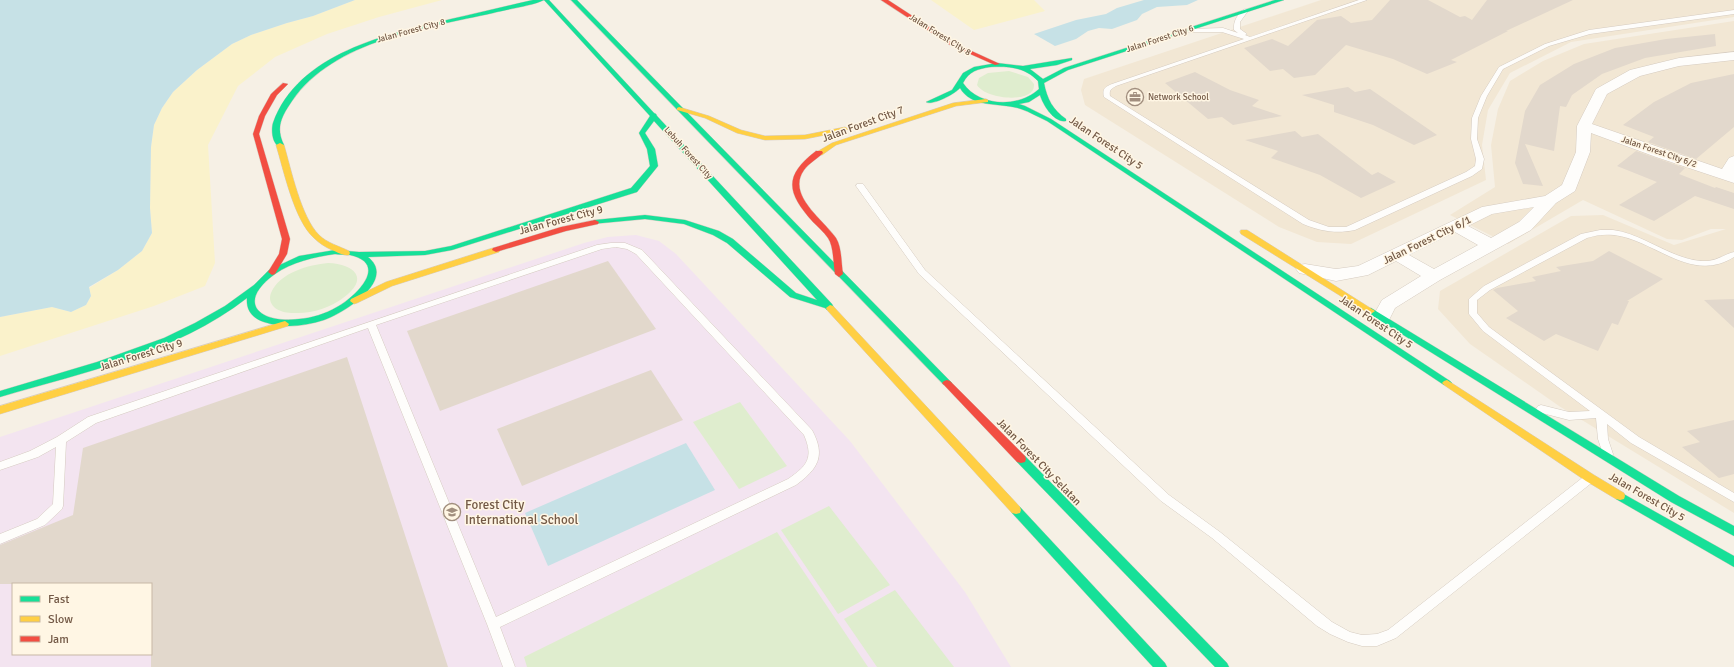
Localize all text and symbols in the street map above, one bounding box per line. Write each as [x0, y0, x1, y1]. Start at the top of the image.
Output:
street label: Jalan Forest City 8 [907, 12, 973, 58]
street label: Jalan Forest City 8 [376, 17, 447, 45]
street label: Jalan Forest City 6 [1125, 23, 1195, 55]
office icon: Network School [1125, 87, 1145, 107]
place label: Network School [1148, 92, 1209, 103]
street label: Jalan Forest City 7 [820, 103, 906, 145]
street label: Jalan Forest City 5 [1067, 114, 1145, 172]
street label: Lebuh Forest City [662, 125, 715, 182]
street label: Jalan Forest City 6/2 [1620, 134, 1698, 170]
street label: Jalan Forest City 9 [518, 203, 604, 237]
street label: Jalan Forest City 6/1 [1381, 213, 1473, 267]
street label: Jalan Forest City 5 [1337, 293, 1415, 351]
street label: Jalan Forest City 9 [98, 336, 184, 374]
street label: Jalan Forest City Selatan [994, 416, 1084, 508]
street label: Jalan Forest City 5 [1607, 470, 1688, 524]
place label: Forest City International School [465, 497, 578, 528]
school or university icon: Forest City International School [442, 502, 462, 522]
legend [12, 583, 152, 655]
text: Fast [48, 592, 69, 607]
text: Slow [48, 612, 73, 627]
text: Jam [48, 632, 69, 647]

